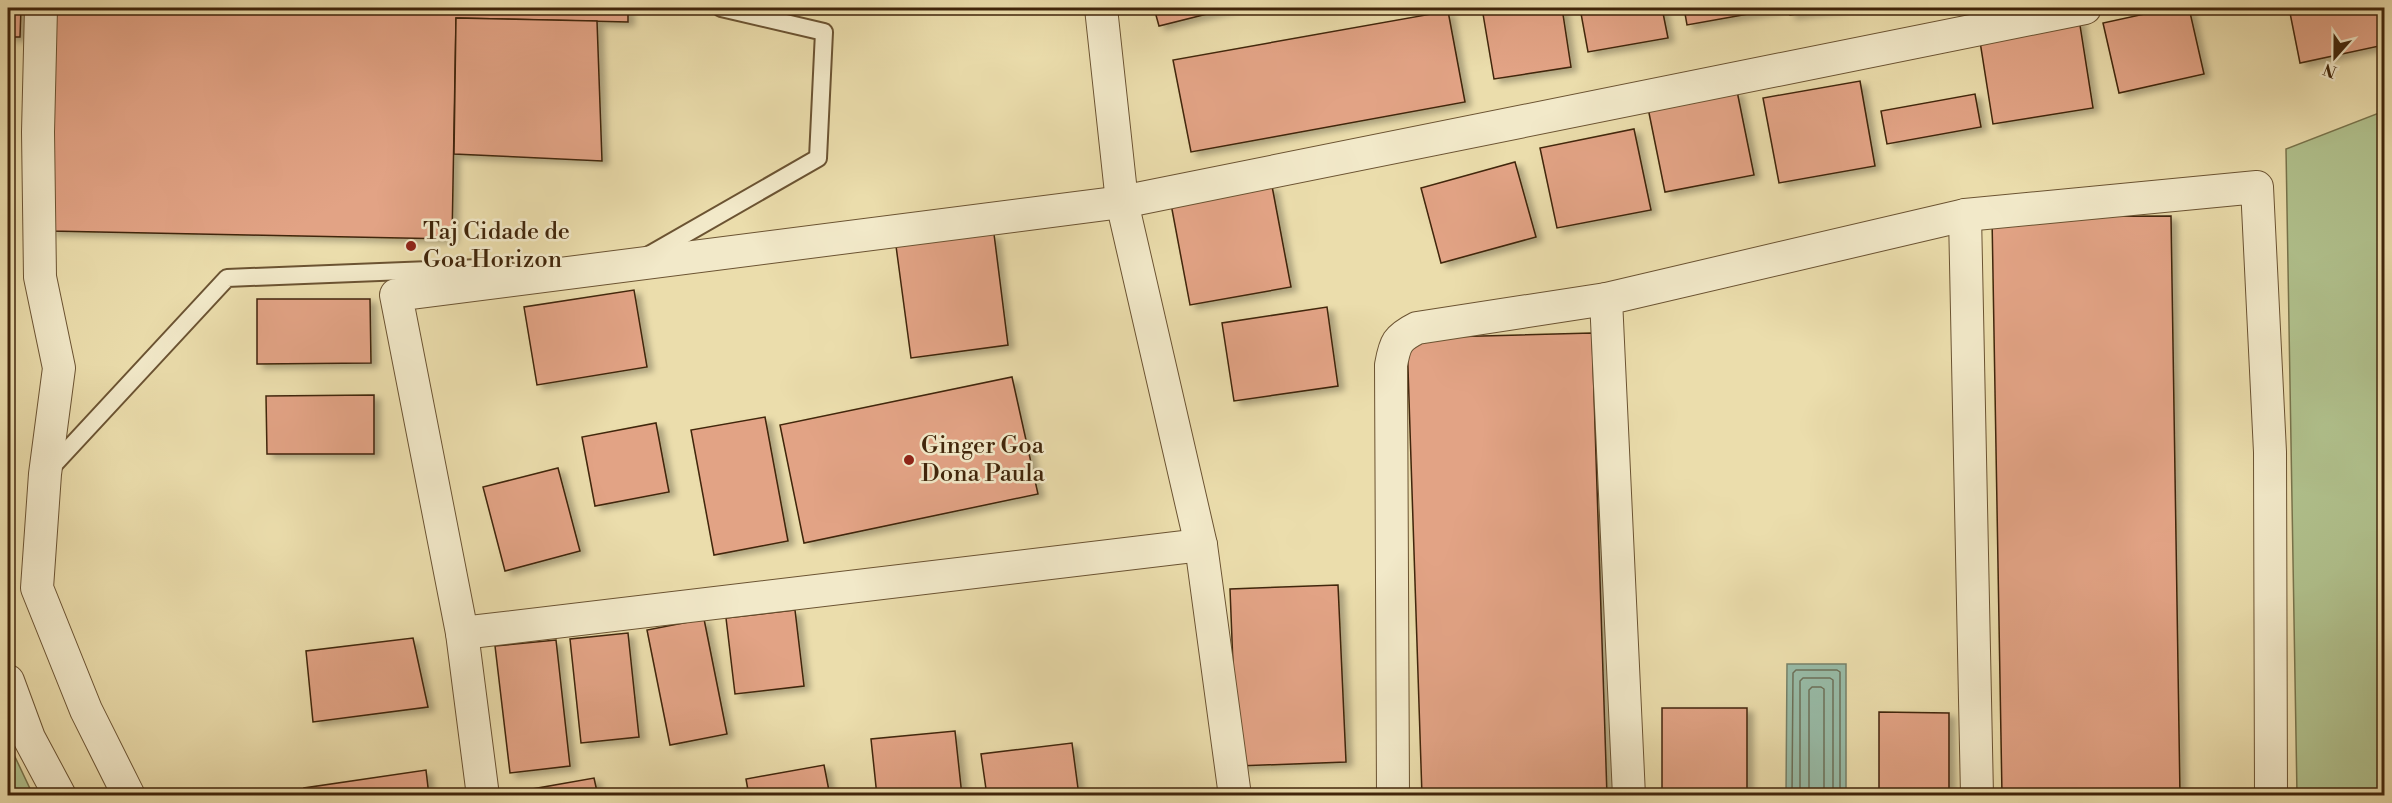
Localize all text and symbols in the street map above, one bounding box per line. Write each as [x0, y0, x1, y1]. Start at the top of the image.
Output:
north arrow [2305, 27, 2365, 87]
text: N [2320, 58, 2339, 82]
place label: Taj Cidade de Goa Horizon [423, 217, 570, 275]
marker: Taj Cidade de Goa Horizon [404, 239, 418, 253]
place label: Ginger Goa Dona Paula [921, 431, 1046, 489]
marker: Ginger Goa Dona Paula [902, 453, 916, 467]

